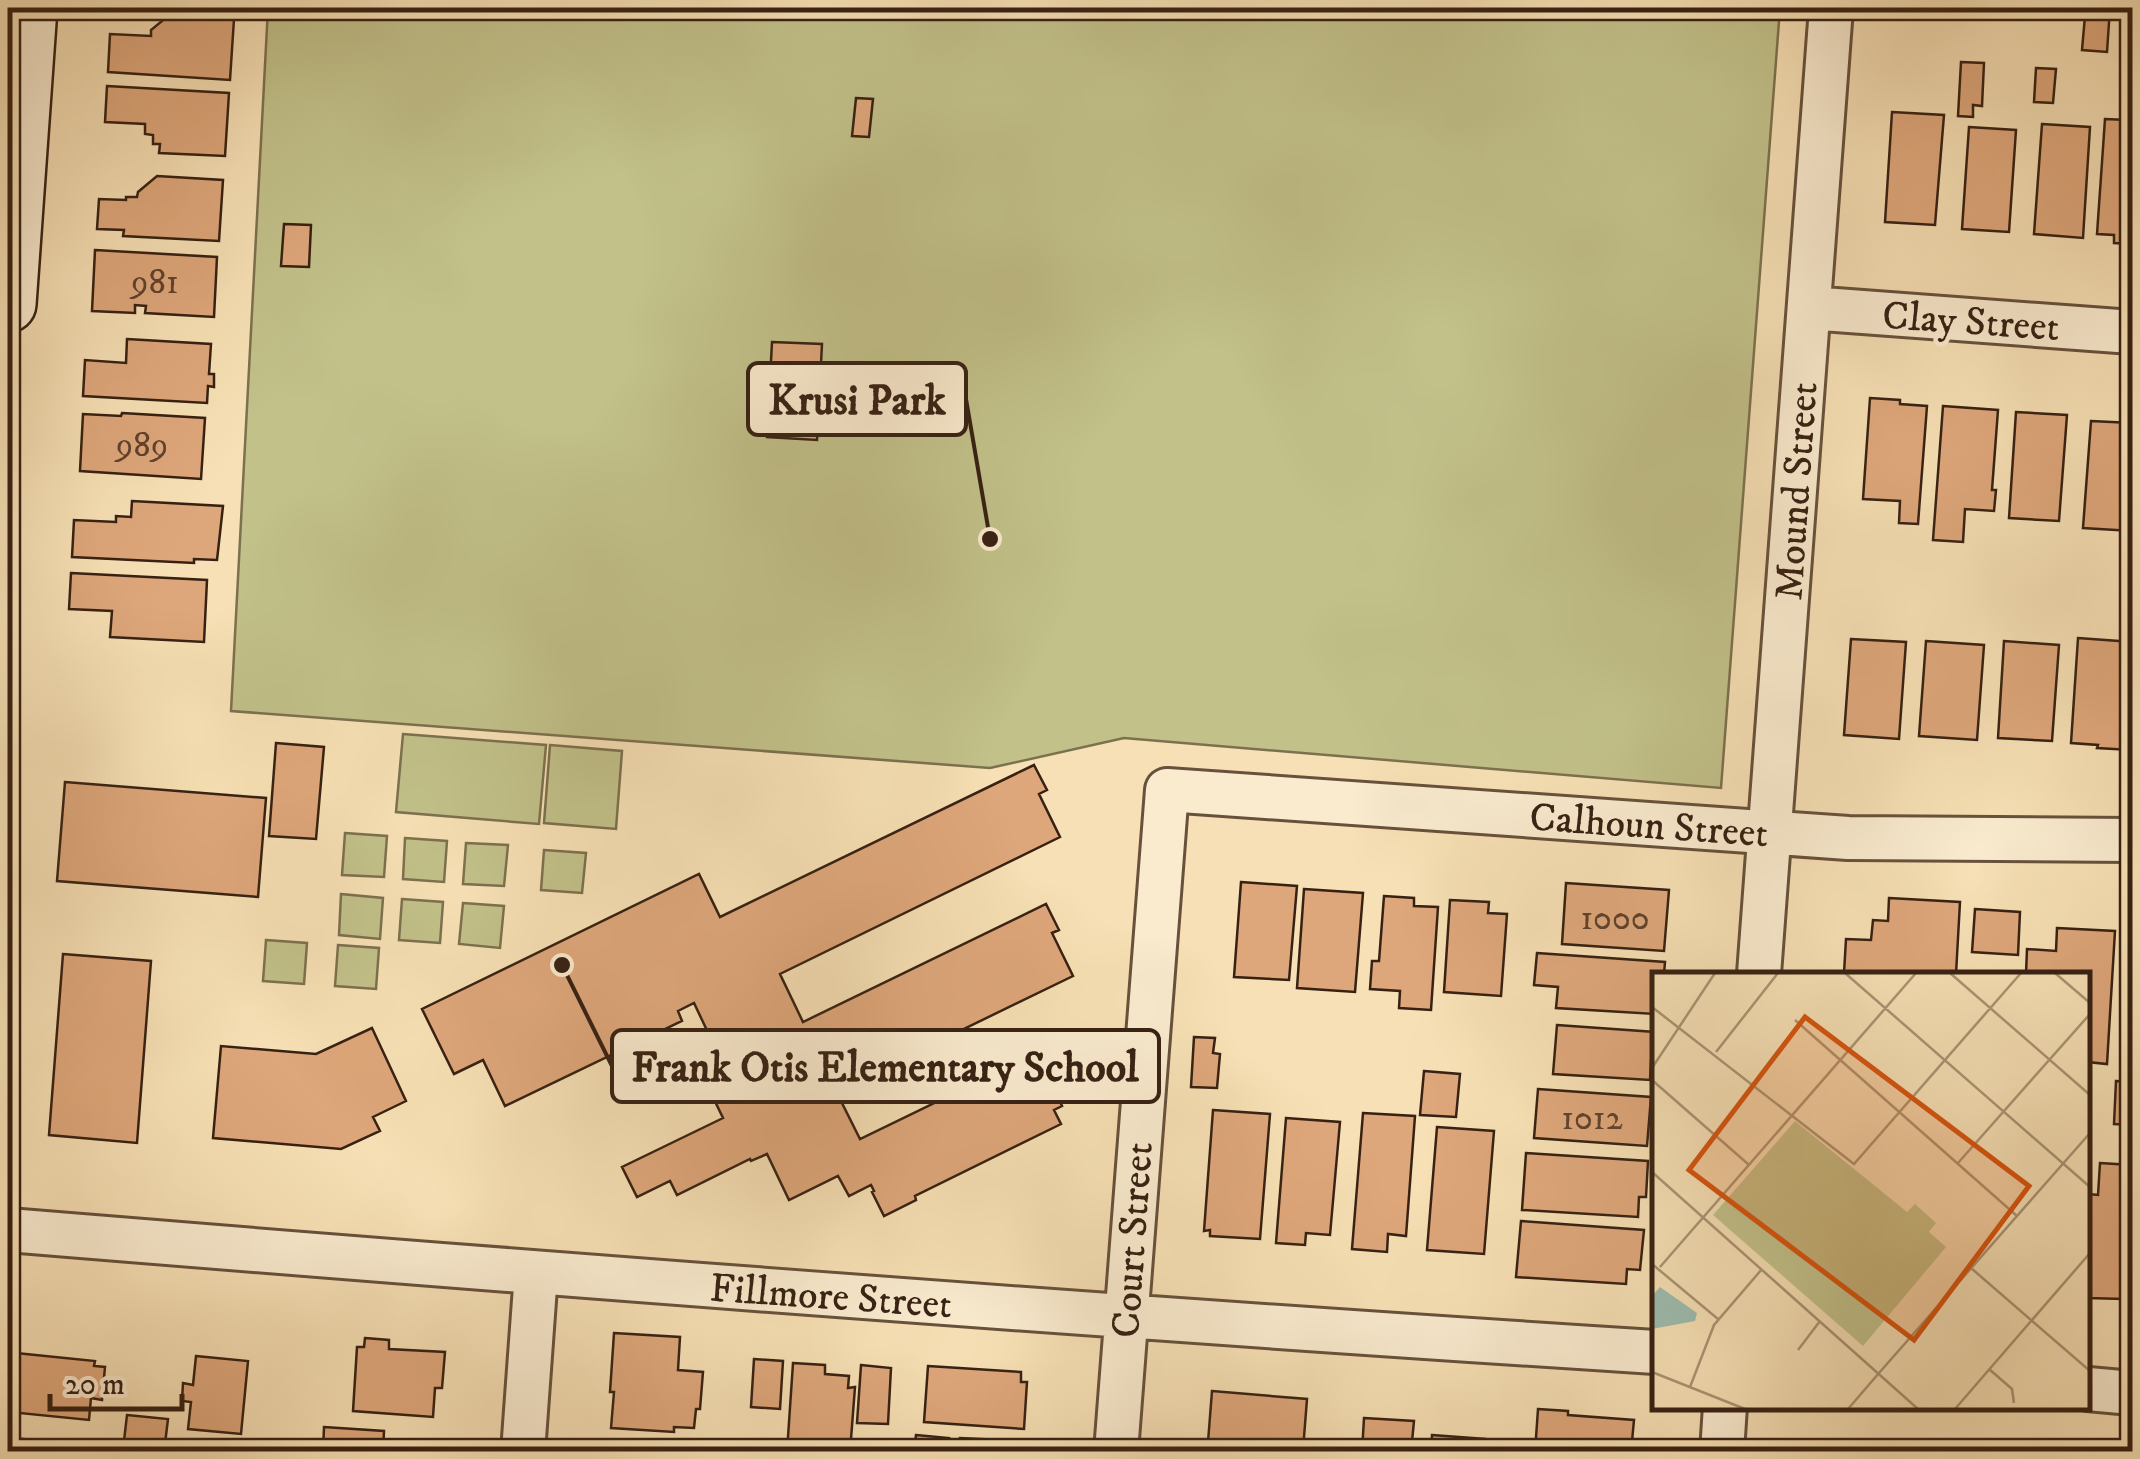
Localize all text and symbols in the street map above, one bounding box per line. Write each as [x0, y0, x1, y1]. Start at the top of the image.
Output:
house number: 981 [129, 261, 179, 305]
street label: Clay Street [1880, 292, 2061, 354]
callout: Krusi Park [748, 363, 966, 435]
text: Krusi Park [768, 376, 947, 428]
street label: Mound Street [1765, 380, 1831, 602]
house number: 989 [114, 424, 168, 468]
street label: Calhoun Street [1528, 794, 1770, 860]
house number: 1000 [1580, 897, 1650, 941]
inset map [1652, 972, 2090, 1409]
callout: Frank Otis Elementary School [612, 1030, 1159, 1102]
text: Frank Otis Elementary School [631, 1043, 1140, 1095]
house number: 1012 [1561, 1097, 1623, 1141]
street label: Court Street [1102, 1141, 1166, 1340]
street label: Fillmore Street [708, 1265, 954, 1331]
scale bar [50, 1349, 182, 1411]
text: 20 m [65, 1367, 125, 1404]

